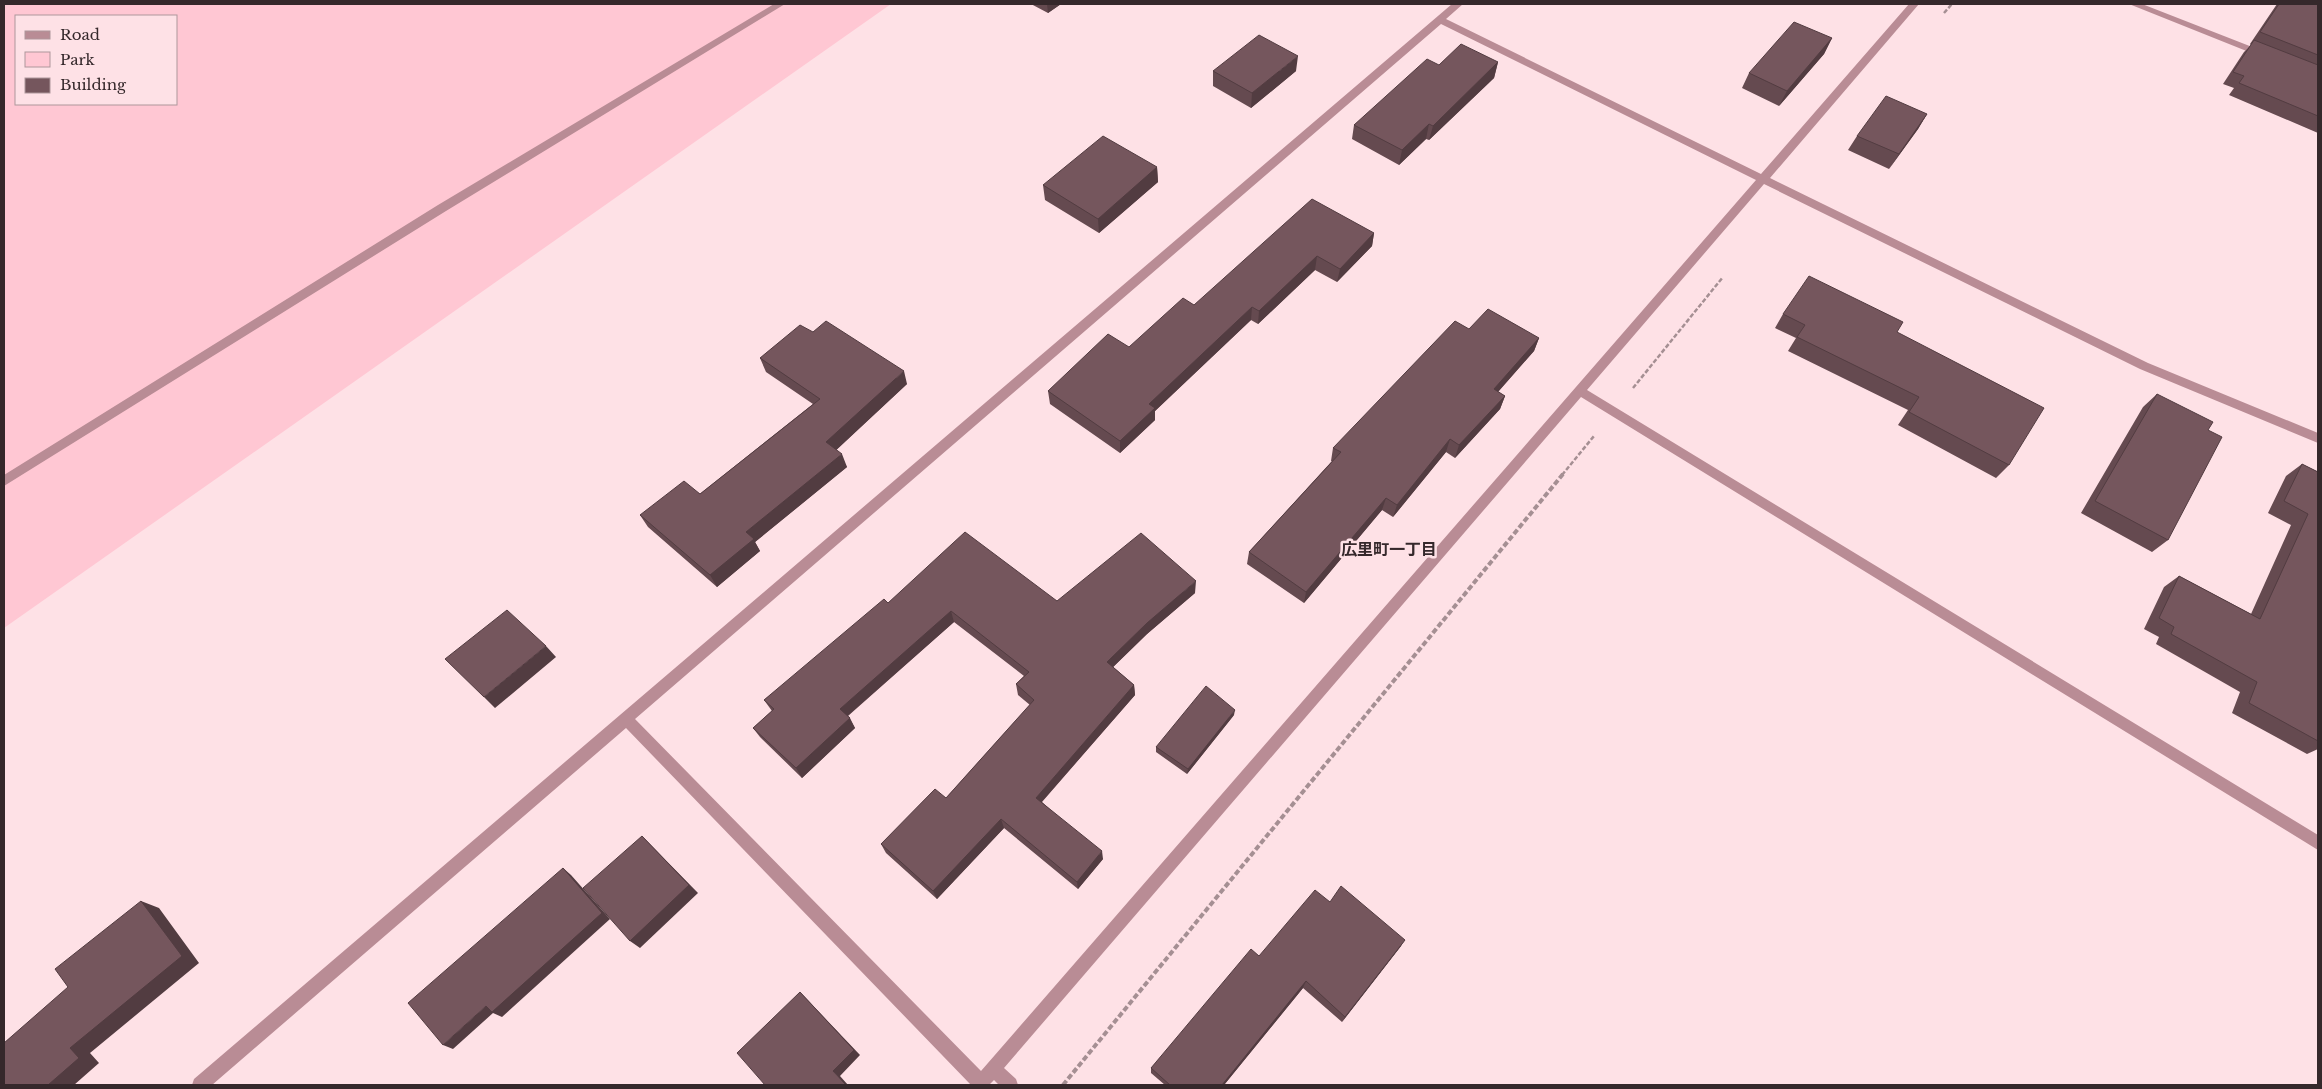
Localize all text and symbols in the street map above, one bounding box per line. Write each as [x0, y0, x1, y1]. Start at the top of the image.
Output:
legend [15, 15, 178, 105]
text: Road [60, 25, 100, 44]
text: Park [60, 50, 96, 69]
text: Building [60, 75, 127, 94]
district label: 広里町一丁目 [1341, 539, 1437, 559]

